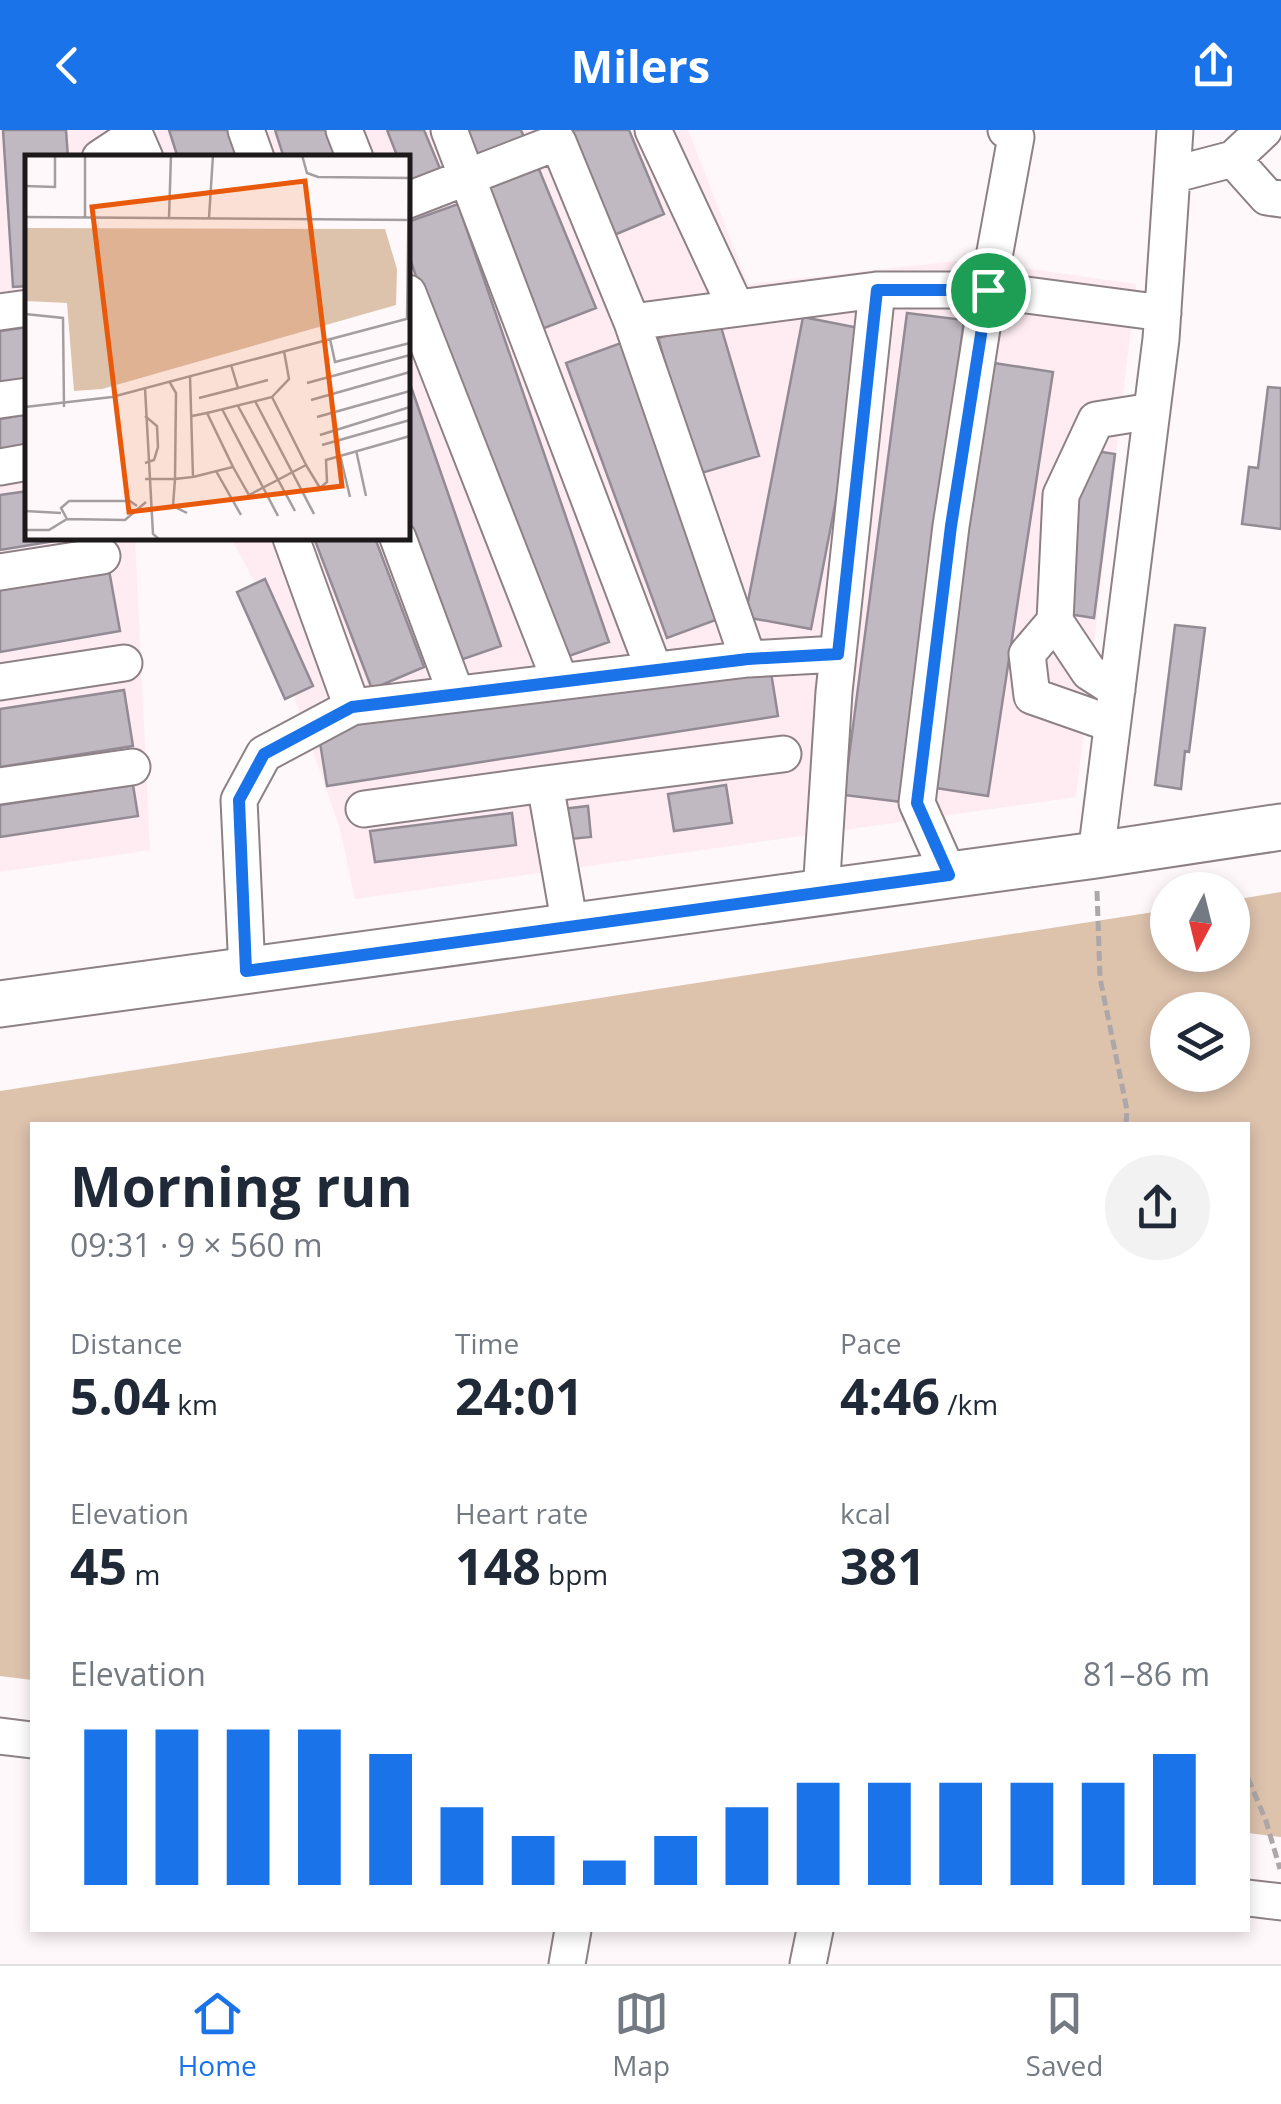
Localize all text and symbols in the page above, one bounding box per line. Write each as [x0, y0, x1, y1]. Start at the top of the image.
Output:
text: Milers [571, 35, 710, 96]
icon: back [40, 38, 95, 93]
icon: share [1186, 38, 1241, 93]
inset map [25, 155, 410, 540]
pin [946, 248, 1031, 333]
icon: arrive [961, 263, 1016, 318]
north arrow [1150, 872, 1250, 972]
map controls [1150, 872, 1250, 1092]
button: layers [1150, 992, 1250, 1092]
text: Morning run [70, 1148, 413, 1223]
button: share [1105, 1155, 1210, 1260]
text: 09:31 · 9 × 560 m [70, 1223, 323, 1266]
text: Distance [70, 1324, 183, 1362]
text: Time [455, 1324, 519, 1362]
text: Pace [840, 1324, 902, 1362]
text: 5.04 [70, 1362, 170, 1430]
text: 24:01 [455, 1362, 584, 1430]
text: 4:46 [840, 1362, 940, 1430]
text: km [170, 1385, 218, 1423]
text: /km [940, 1385, 998, 1423]
text: Elevation [70, 1494, 189, 1532]
text: Heart rate [455, 1494, 588, 1532]
text: kcal [840, 1494, 891, 1532]
text: 45 [70, 1532, 127, 1600]
text: 148 [455, 1532, 541, 1600]
text: 381 [840, 1532, 926, 1600]
text: m [127, 1555, 160, 1593]
text: bpm [541, 1555, 608, 1593]
text: Elevation [70, 1652, 206, 1695]
text: 81–86 m [1083, 1652, 1210, 1695]
tab: Home [178, 1986, 257, 2084]
tab: Map [612, 1986, 670, 2084]
tab: Saved [1026, 1986, 1103, 2084]

